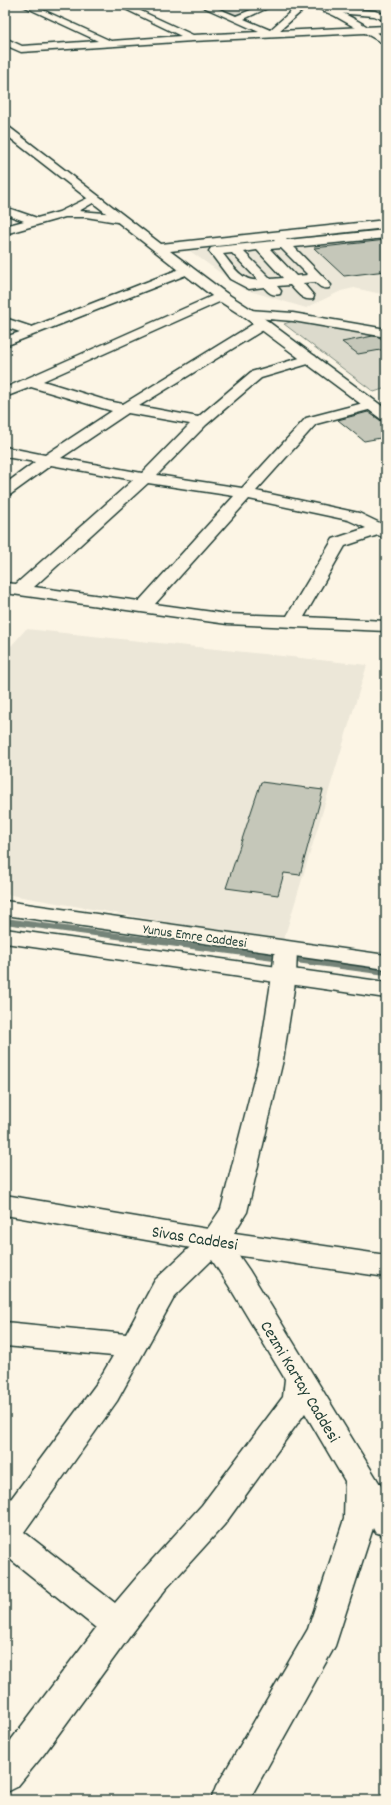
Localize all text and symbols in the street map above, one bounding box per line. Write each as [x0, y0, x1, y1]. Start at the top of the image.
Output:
street label: Yunus Emre Caddesi [142, 920, 248, 954]
street label: Sivas Caddesi [150, 1221, 239, 1259]
street label: Cezmi Kartay Caddesi [253, 1317, 344, 1448]

